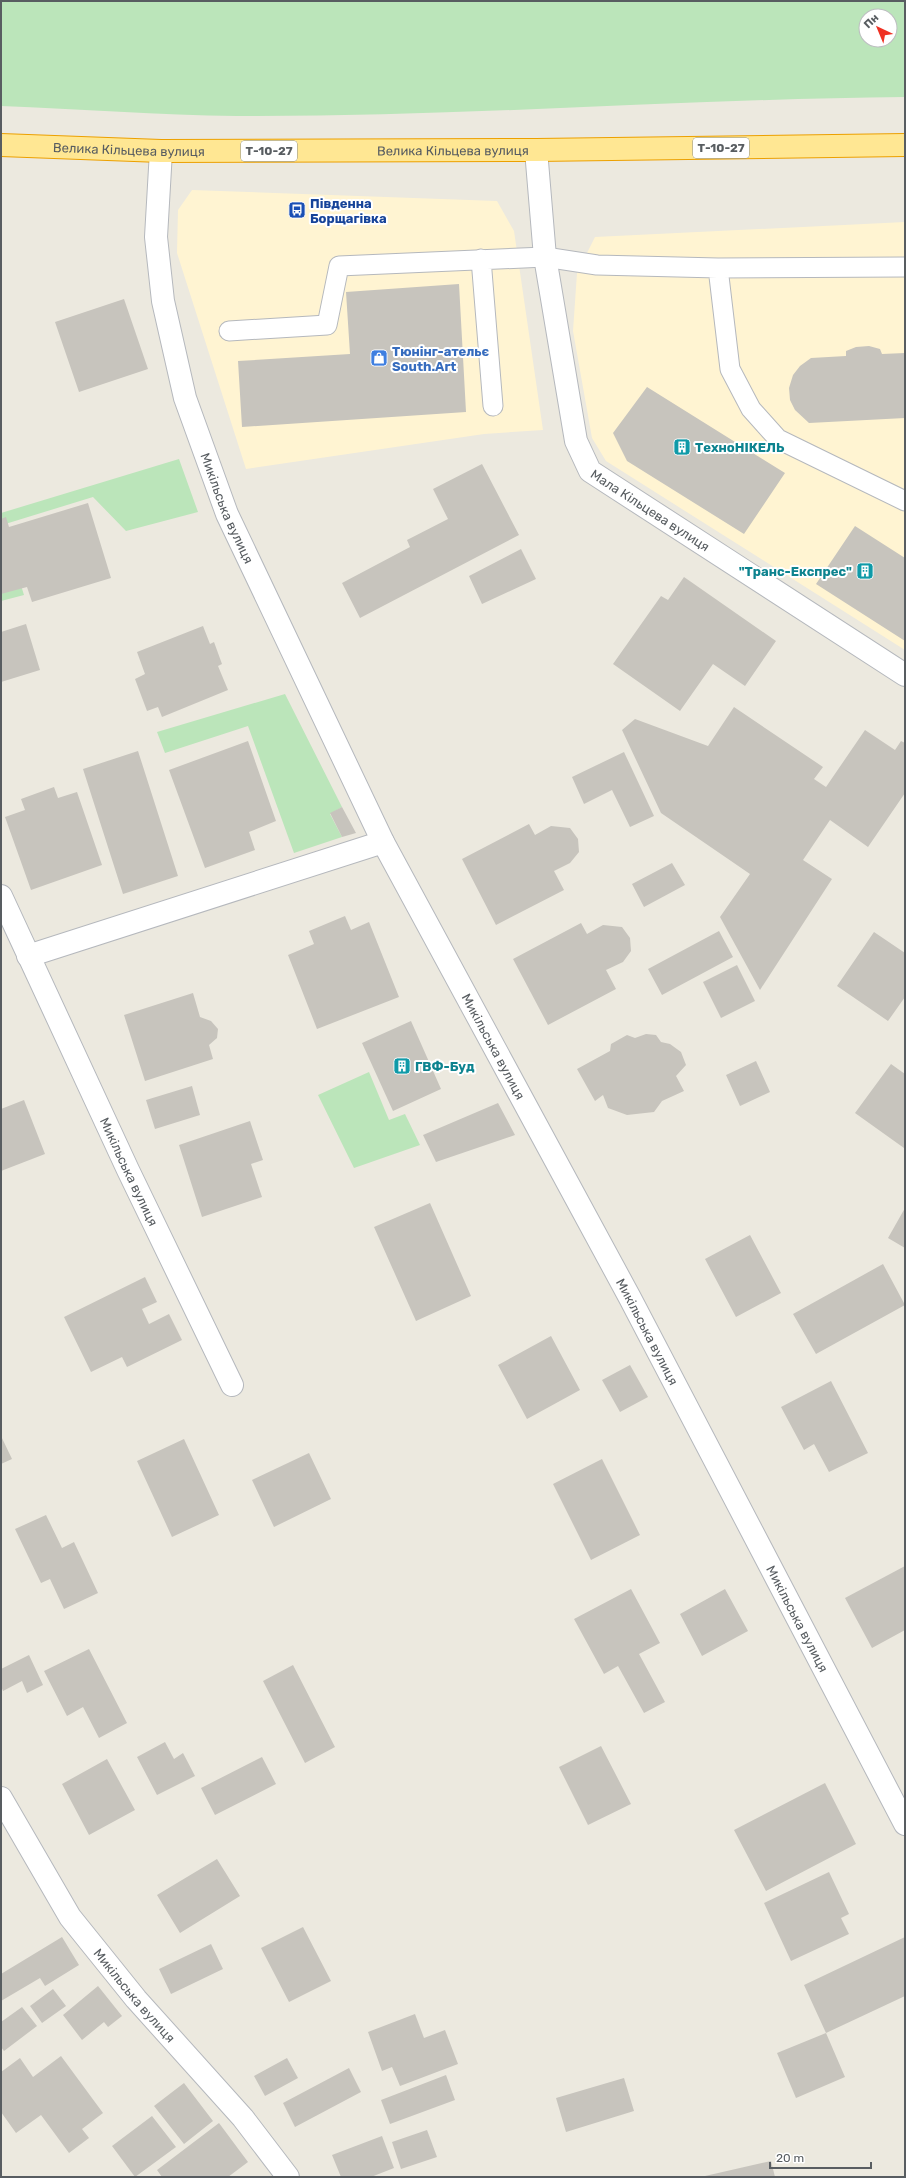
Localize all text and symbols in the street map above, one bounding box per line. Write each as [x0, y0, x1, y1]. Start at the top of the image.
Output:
north arrow [858, 8, 898, 48]
text: Пн [861, 11, 881, 31]
road number: Т-10-27 [693, 138, 749, 158]
street label: Велика Кільцева вулиця [53, 139, 205, 159]
road number: Т-10-27 [241, 141, 297, 161]
street label: Велика Кільцева вулиця [377, 143, 529, 158]
place label: Південна Борщагівка [310, 196, 387, 226]
bus stop icon: Південна Борщагівка [287, 200, 307, 220]
place label: Тюнінг-ательє South.Art [392, 344, 490, 374]
shop icon: Тюнінг-ательє South.Art [369, 348, 389, 368]
building icon: ТехноНІКЕЛЬ [672, 437, 692, 457]
place label: ТехноНІКЕЛЬ [695, 440, 785, 455]
street label: Микільська вулиця [198, 451, 257, 566]
street label: Мала Кільцева вулиця [588, 466, 713, 554]
building icon: "Транс-Експрес" [855, 561, 875, 581]
place label: "Транс-Експрес" [739, 564, 852, 579]
street label: Микільська вулиця [459, 991, 528, 1102]
building icon: ГВФ-Буд [392, 1056, 412, 1076]
place label: ГВФ-Буд [415, 1059, 475, 1074]
street label: Микільська вулиця [97, 1115, 161, 1228]
street label: Микільська вулиця [613, 1276, 682, 1387]
street label: Микільська вулиця [764, 1563, 832, 1674]
street label: Микільська вулиця [91, 1945, 179, 2045]
scale bar [770, 2144, 871, 2170]
text: 20 m [776, 2151, 804, 2165]

